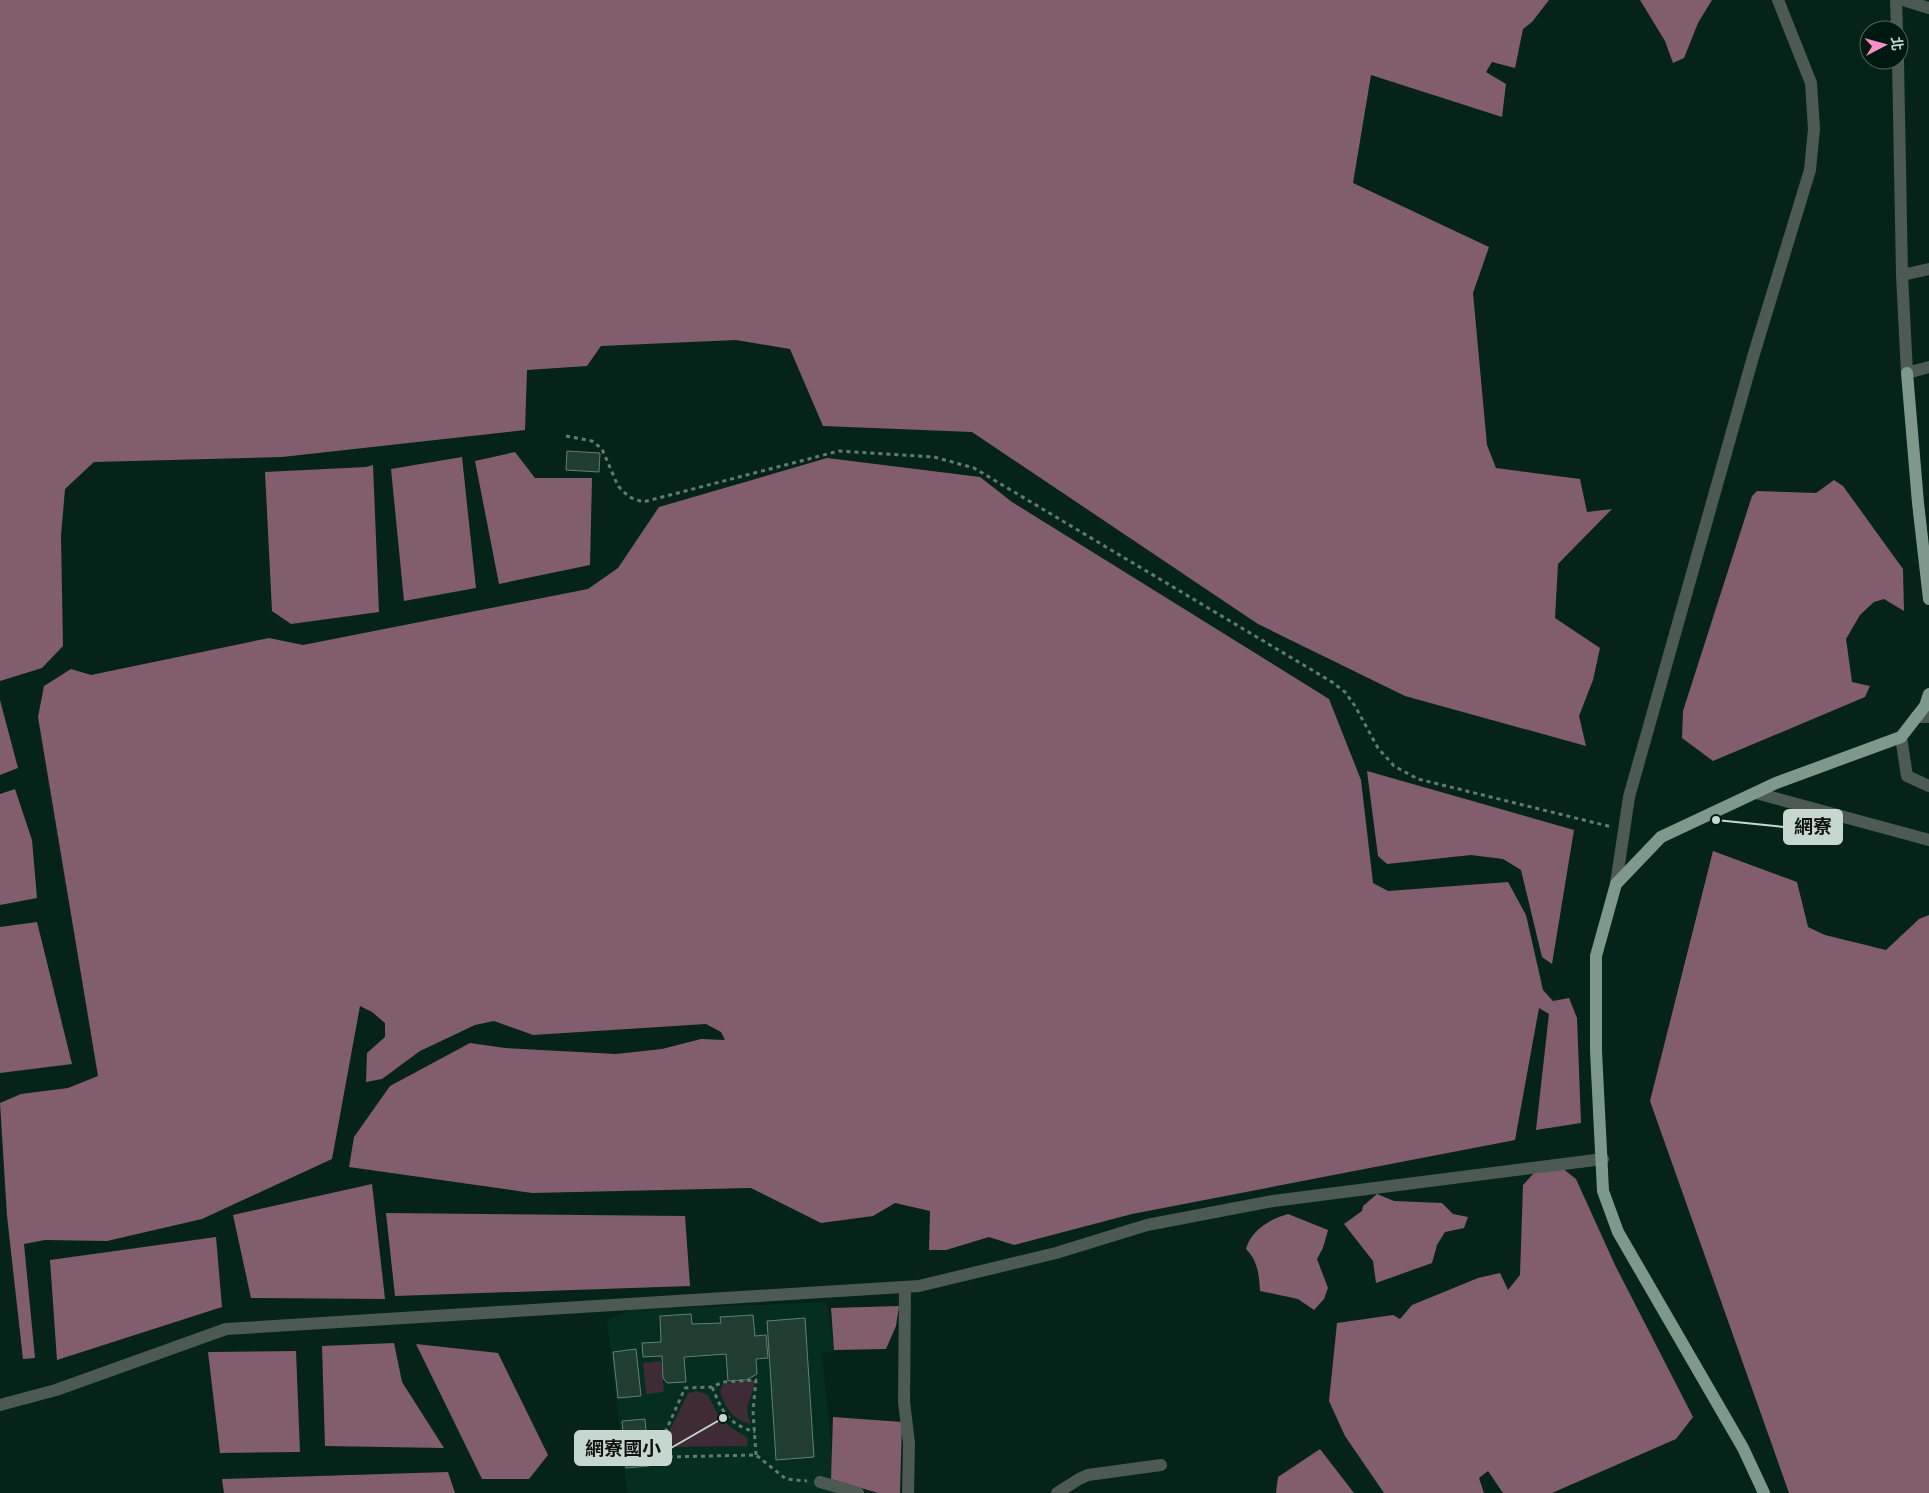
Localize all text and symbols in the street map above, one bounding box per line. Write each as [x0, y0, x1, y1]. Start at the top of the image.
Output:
north arrow [1859, 20, 1909, 70]
text: 北 [1887, 36, 1907, 52]
callout: 網寮 [1784, 810, 1842, 844]
text: 網寮 [1794, 814, 1832, 838]
callout: 網寮國小 [575, 1431, 671, 1465]
text: 網寮國小 [585, 1436, 661, 1460]

